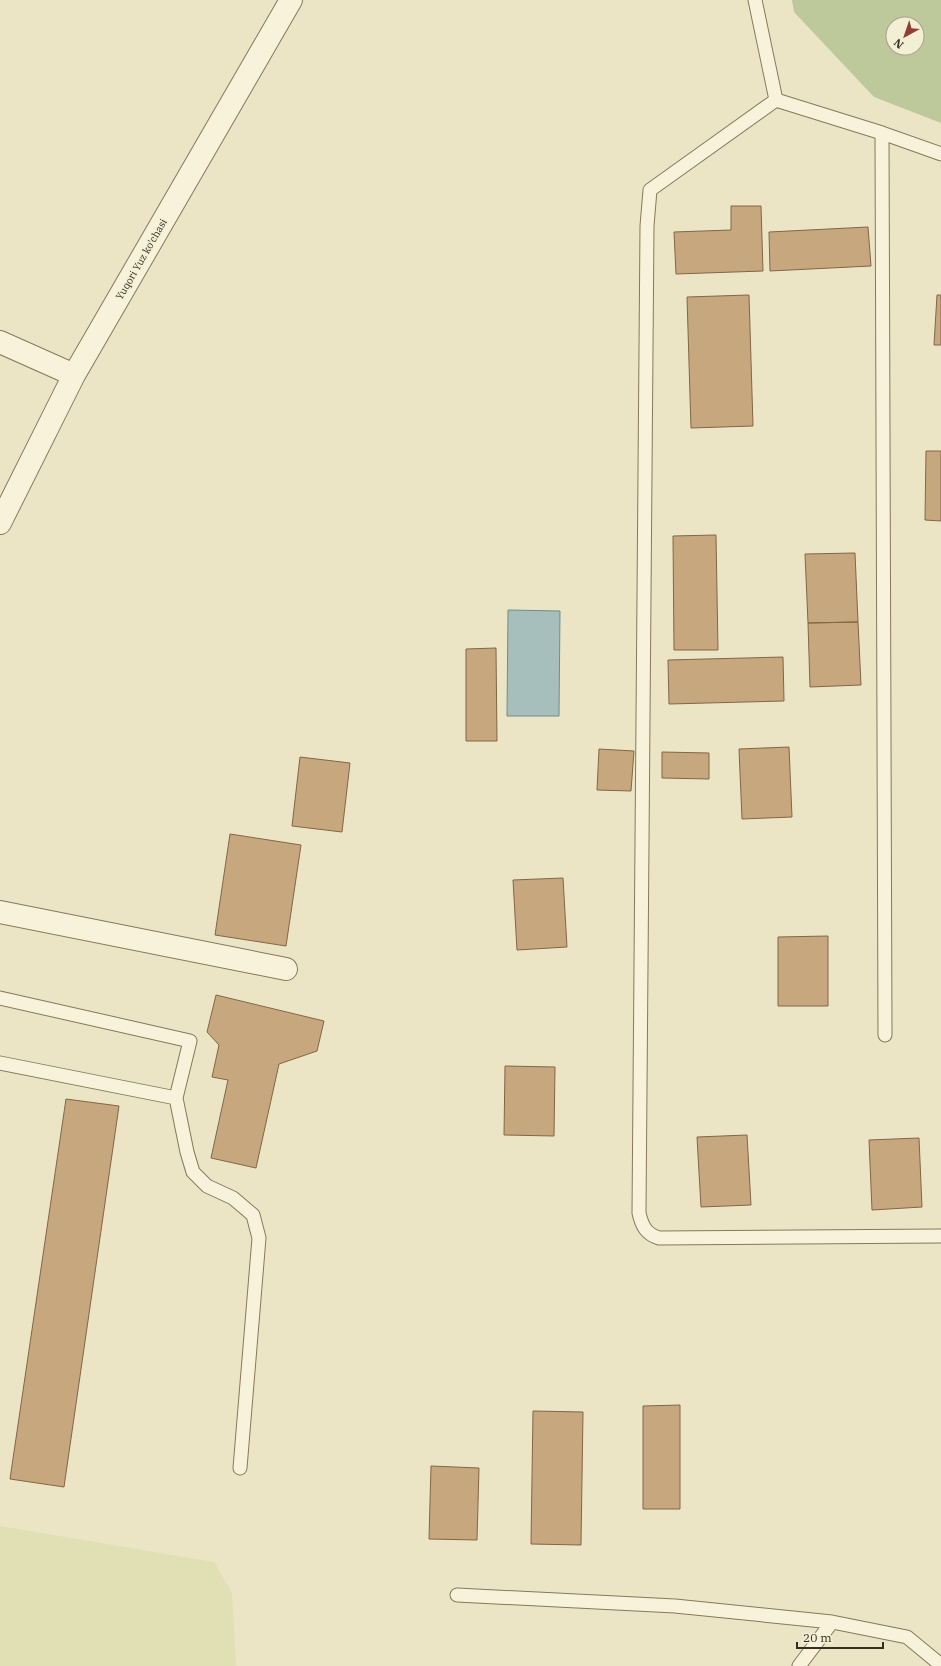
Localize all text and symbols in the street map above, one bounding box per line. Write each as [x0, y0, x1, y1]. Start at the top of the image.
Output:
north arrow [885, 16, 925, 56]
text: N [891, 35, 906, 52]
street label: Yuqori Yuz ko'chasi [113, 216, 170, 302]
scale bar [797, 1624, 883, 1650]
text: 20 m [803, 1630, 832, 1645]

